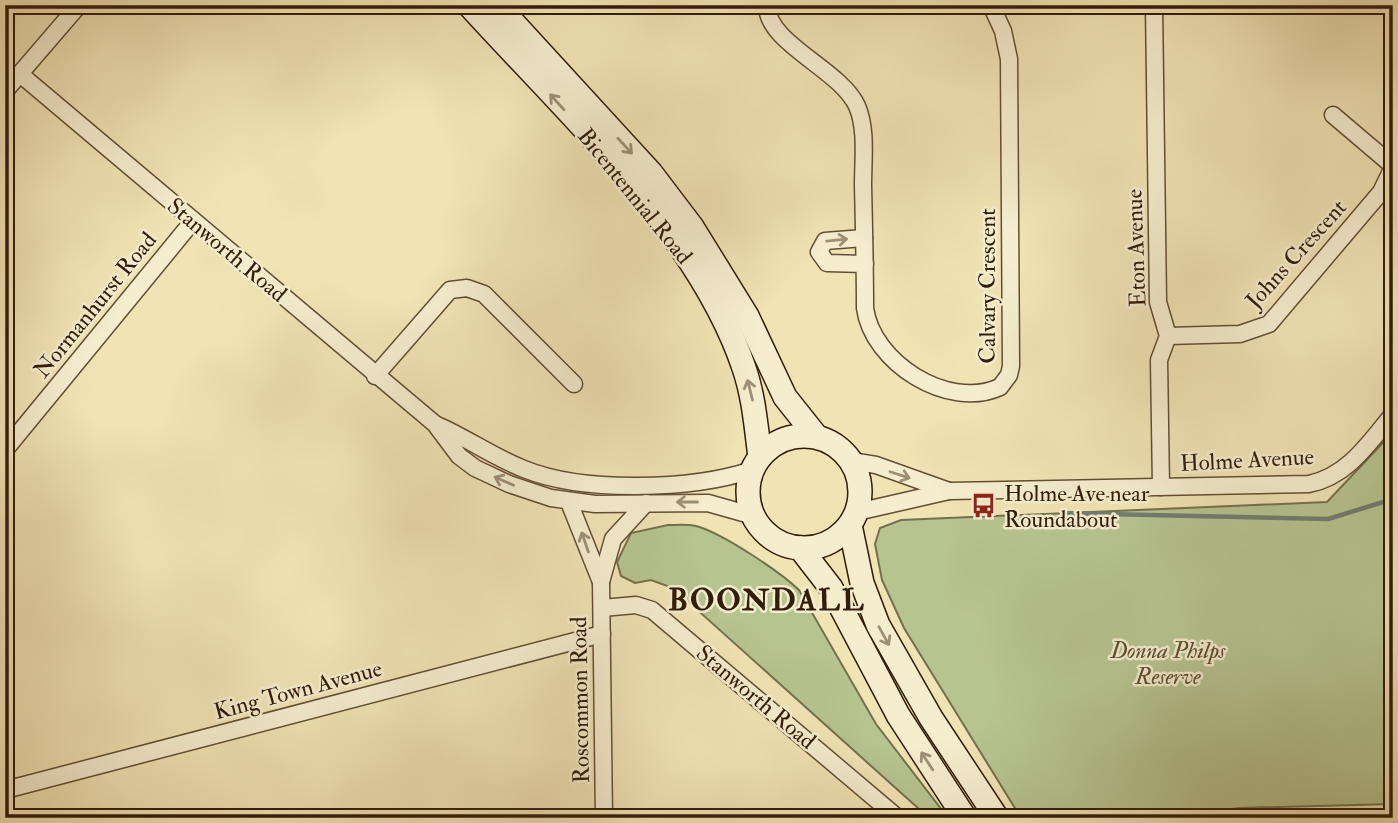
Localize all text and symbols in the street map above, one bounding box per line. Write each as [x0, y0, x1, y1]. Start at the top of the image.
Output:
one-way arrow [549, 93, 565, 111]
street label: Bicentennial Road [571, 122, 699, 270]
one-way arrow [617, 137, 634, 154]
street label: Eton Avenue [1119, 188, 1153, 308]
street label: Stanworth Road [161, 192, 293, 308]
street label: Johns Crescent [1239, 193, 1353, 315]
street label: Calvary Crescent [973, 208, 1002, 364]
street label: Normanhurst Road [27, 226, 163, 384]
one-way arrow [825, 233, 847, 246]
one-way arrow [743, 379, 756, 401]
street label: Holme Avenue [1179, 442, 1315, 478]
one-way arrow [889, 469, 911, 482]
one-way arrow [493, 474, 515, 487]
place label: Holme Ave near Roundabout [1004, 479, 1150, 534]
bus stop icon: Holme Ave near Roundabout [970, 492, 998, 520]
one-way arrow [676, 495, 699, 509]
one-way arrow [578, 531, 590, 553]
district label: BOONDALL [668, 582, 866, 619]
street label: Roscommon Road [564, 616, 596, 784]
one-way arrow [878, 625, 891, 646]
park label: Donna Philps Reserve [1110, 636, 1226, 691]
street label: Stanworth Road [690, 639, 822, 755]
street label: King Town Avenue [211, 654, 386, 726]
one-way arrow [920, 751, 934, 771]

